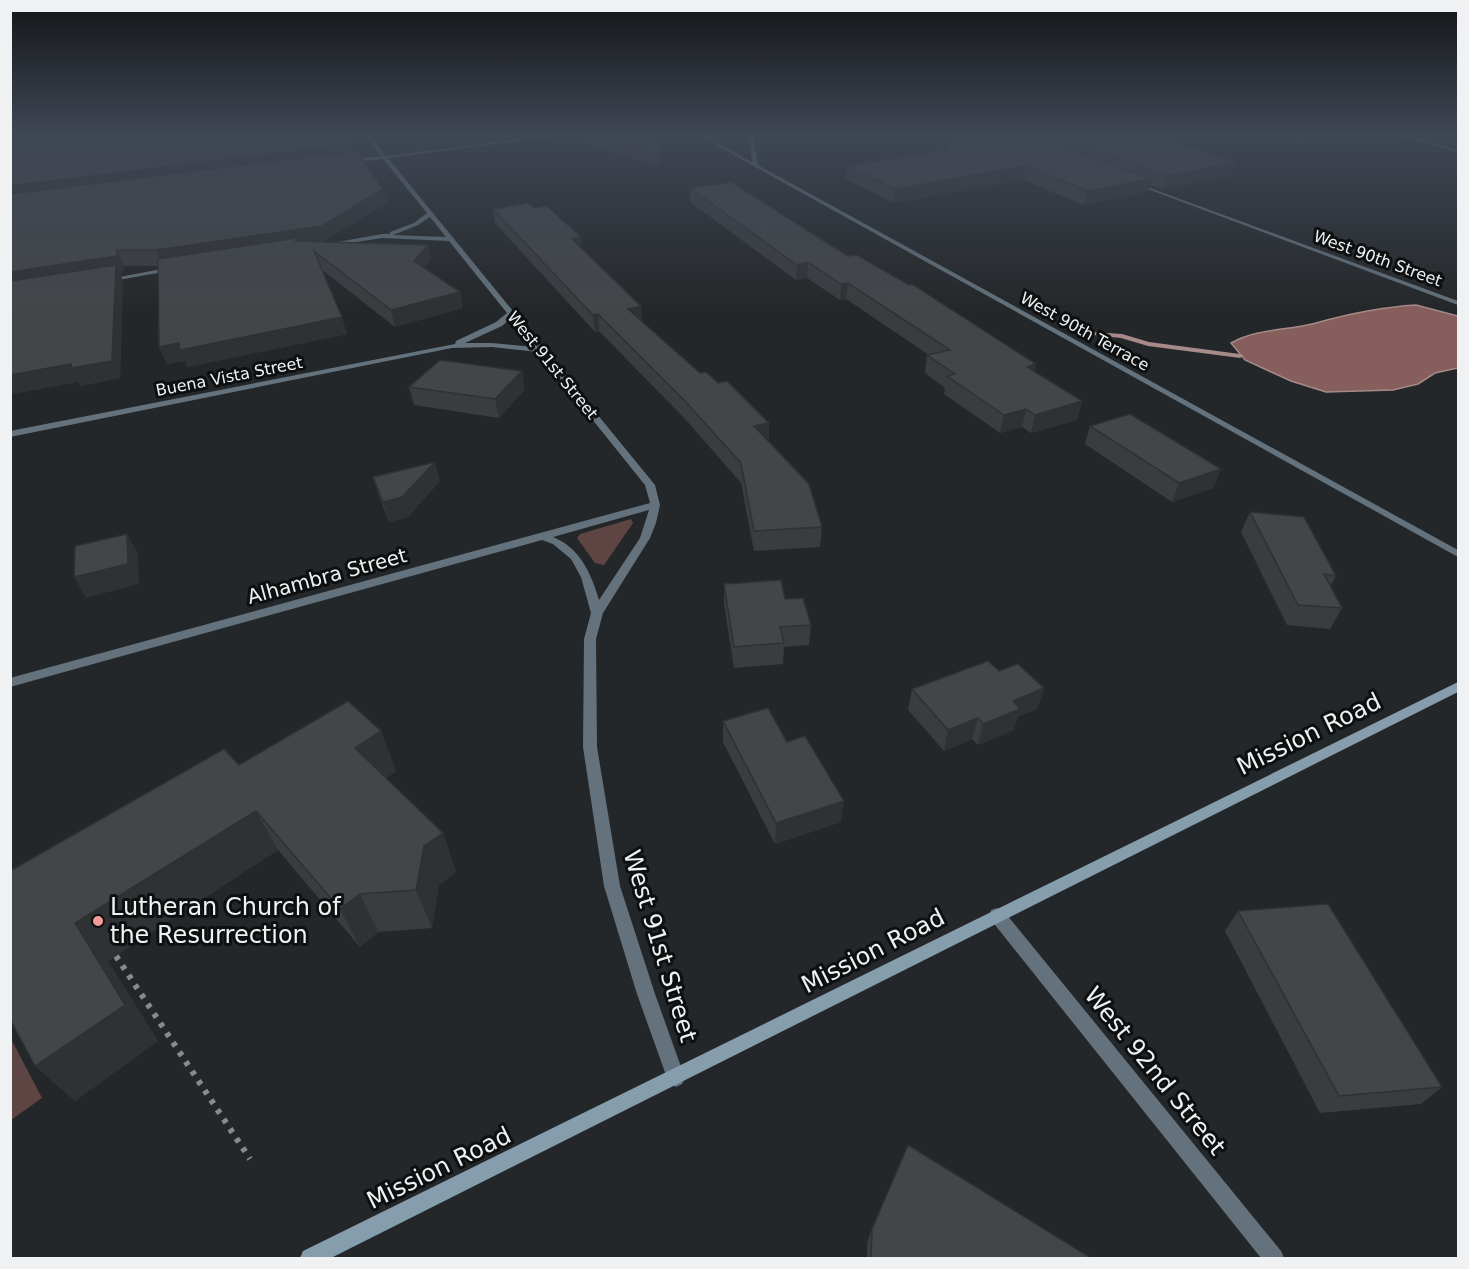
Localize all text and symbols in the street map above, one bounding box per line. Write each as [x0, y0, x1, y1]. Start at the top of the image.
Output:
street label: West 90th Street [1311, 226, 1444, 290]
street label: West 90th Terrace [1017, 288, 1153, 375]
street label: West 91st Street [503, 308, 602, 423]
street label: Buena Vista Street [154, 353, 304, 400]
street label: Alhambra Street [245, 543, 409, 609]
street label: Mission Road [1232, 687, 1386, 781]
street label: West 91st Street [617, 846, 703, 1046]
place label: Lutheran Church of the Resurrection [110, 893, 341, 949]
street label: Mission Road [797, 903, 949, 999]
marker: Lutheran Church of the Resurrection [91, 914, 105, 928]
street label: West 92nd Street [1079, 981, 1231, 1161]
street label: Mission Road [362, 1121, 516, 1215]

